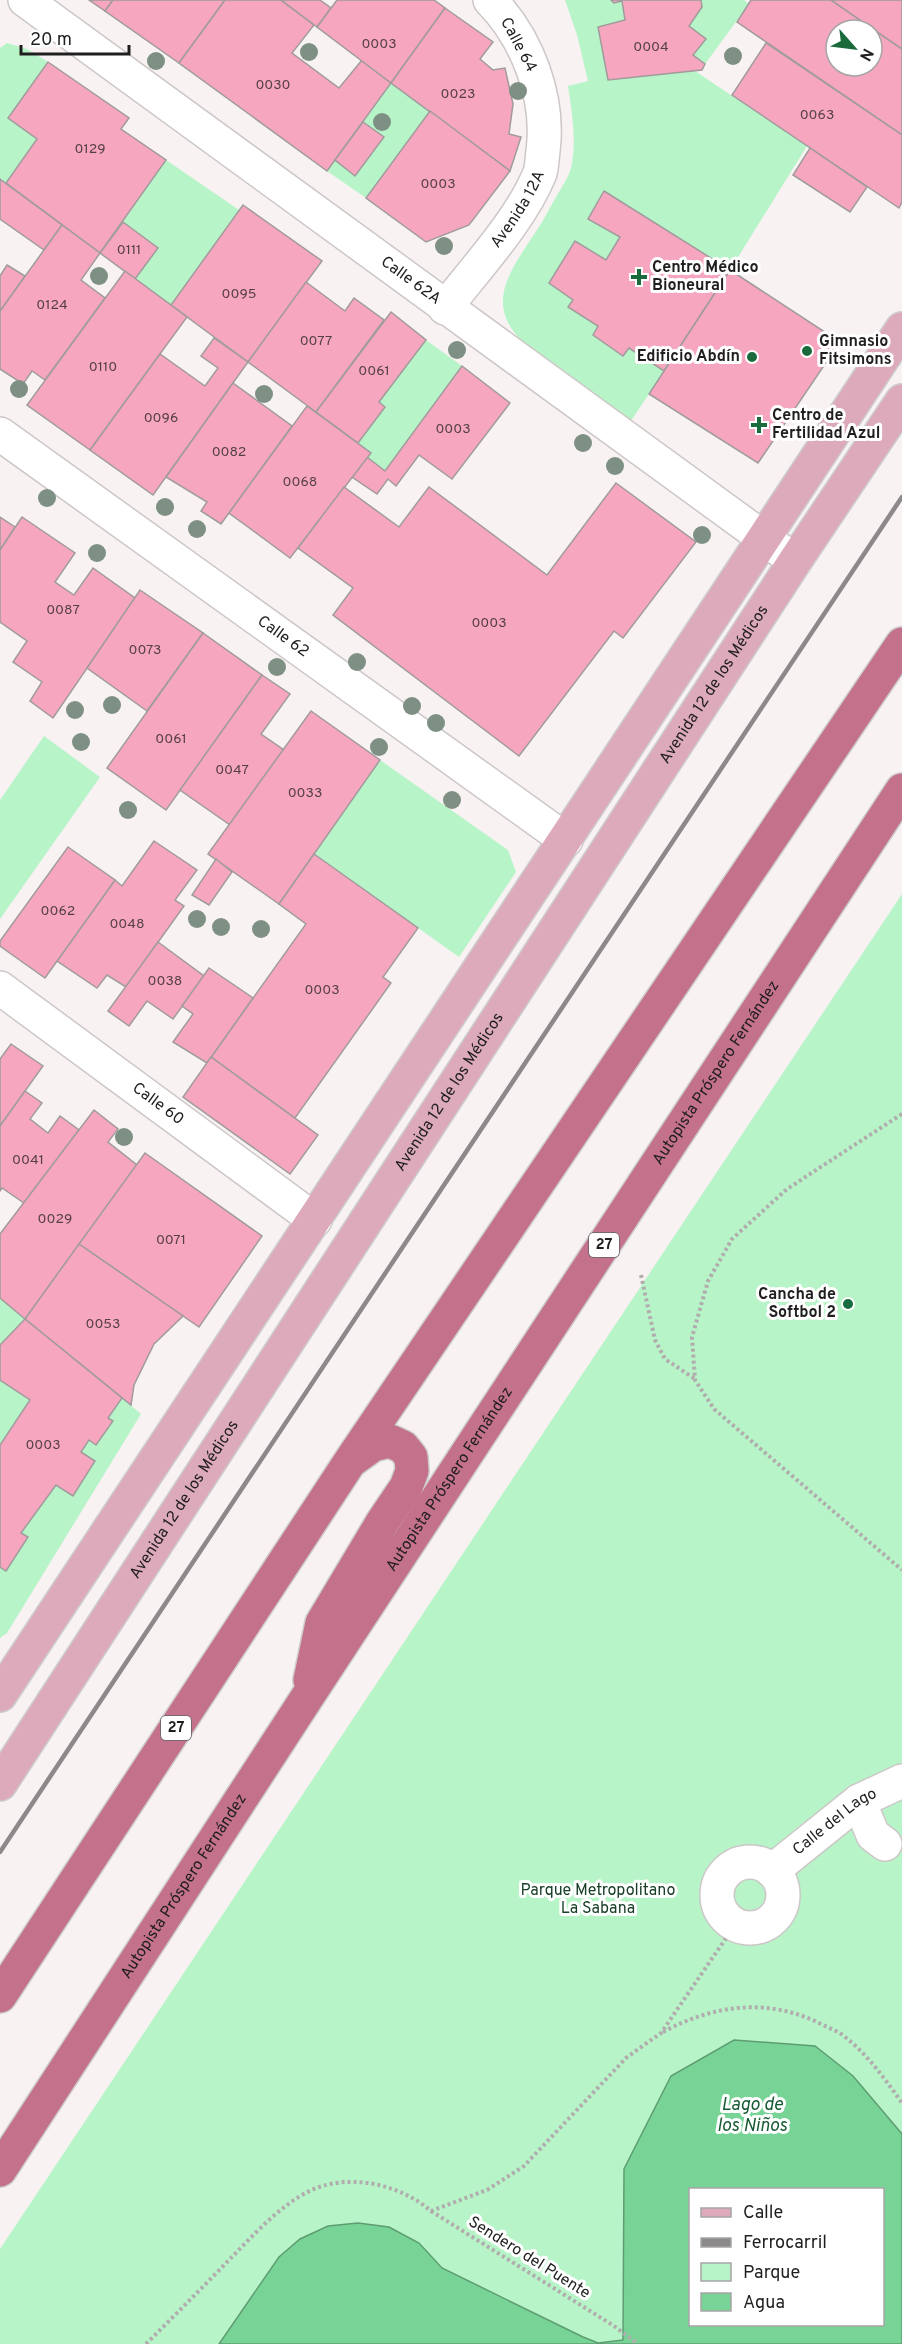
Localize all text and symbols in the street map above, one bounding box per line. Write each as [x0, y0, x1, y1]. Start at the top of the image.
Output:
street label: Calle 64 [495, 14, 541, 76]
scale bar [21, 18, 129, 56]
north arrow [824, 18, 884, 78]
text: 20 m [30, 29, 72, 52]
house number: 0003 [361, 36, 397, 53]
house number: 0004 [633, 39, 669, 56]
text: N [854, 44, 877, 64]
house number: 0030 [255, 77, 291, 94]
house number: 0023 [441, 86, 475, 103]
house number: 0063 [800, 107, 834, 124]
house number: 0129 [74, 141, 106, 158]
street label: Avenida 12A [487, 168, 550, 252]
house number: 0003 [420, 176, 456, 193]
house number: 0111 [117, 242, 141, 259]
street label: Calle 62A [376, 252, 445, 310]
place label: Centro Médico Bioneural [652, 258, 759, 296]
marker: Centro Médico Bioneural [630, 268, 648, 286]
house number: 0095 [222, 286, 256, 303]
house number: 0124 [36, 297, 68, 314]
place label: Gimnasio Fitsimons [819, 332, 892, 370]
house number: 0077 [300, 333, 332, 350]
marker: Gimnasio Fitsimons [800, 344, 814, 358]
place label: Edificio Abdín [637, 347, 740, 367]
marker: Edificio Abdín [745, 350, 759, 364]
house number: 0110 [89, 359, 117, 376]
house number: 0061 [358, 363, 390, 380]
place label: Centro de Fertilidad Azul [772, 406, 881, 444]
house number: 0096 [144, 410, 178, 427]
marker: Centro de Fertilidad Azul [750, 416, 768, 434]
house number: 0003 [435, 421, 471, 438]
house number: 0082 [212, 444, 246, 461]
house number: 0068 [283, 474, 317, 491]
house number: 0087 [46, 602, 80, 619]
street label: Avenida 12 de los Médicos [656, 602, 773, 768]
street label: Calle 62 [253, 612, 313, 662]
house number: 0003 [471, 615, 507, 632]
house number: 0073 [129, 642, 161, 659]
house number: 0061 [155, 731, 187, 748]
house number: 0047 [215, 762, 249, 779]
house number: 0033 [288, 785, 322, 802]
house number: 0062 [41, 903, 75, 920]
house number: 0048 [109, 916, 145, 933]
house number: 0038 [148, 973, 182, 990]
street label: Autopista Próspero Fernández [648, 977, 784, 1169]
house number: 0003 [304, 982, 340, 999]
street label: Avenida 12 de los Médicos [391, 1009, 509, 1175]
street label: Calle 60 [128, 1079, 188, 1130]
house number: 0041 [12, 1152, 44, 1169]
house number: 0029 [38, 1211, 72, 1228]
house number: 0071 [156, 1232, 186, 1249]
road number: 27 [589, 1233, 619, 1257]
place label: Cancha de Softbol 2 [758, 1285, 836, 1323]
marker: Cancha de Softbol 2 [841, 1297, 855, 1311]
house number: 0053 [86, 1316, 121, 1333]
street label: Autopista Próspero Fernández [382, 1383, 518, 1576]
street label: Avenida 12 de los Médicos [126, 1417, 244, 1583]
house number: 0003 [25, 1437, 61, 1454]
road number: 27 [161, 1716, 191, 1740]
street label: Calle del Lago [789, 1784, 880, 1860]
street label: Autopista Próspero Fernández [117, 1790, 252, 1983]
park label: Parque Metropolitano La Sabana [520, 1881, 676, 1919]
water label: Lago de los Niños [717, 2094, 788, 2138]
legend [689, 2188, 884, 2326]
text: Calle [743, 2202, 783, 2225]
street label: Sendero del Puente [464, 2212, 594, 2304]
text: Ferrocarril [743, 2232, 827, 2255]
text: Parque [743, 2262, 800, 2285]
text: Agua [743, 2292, 785, 2315]

